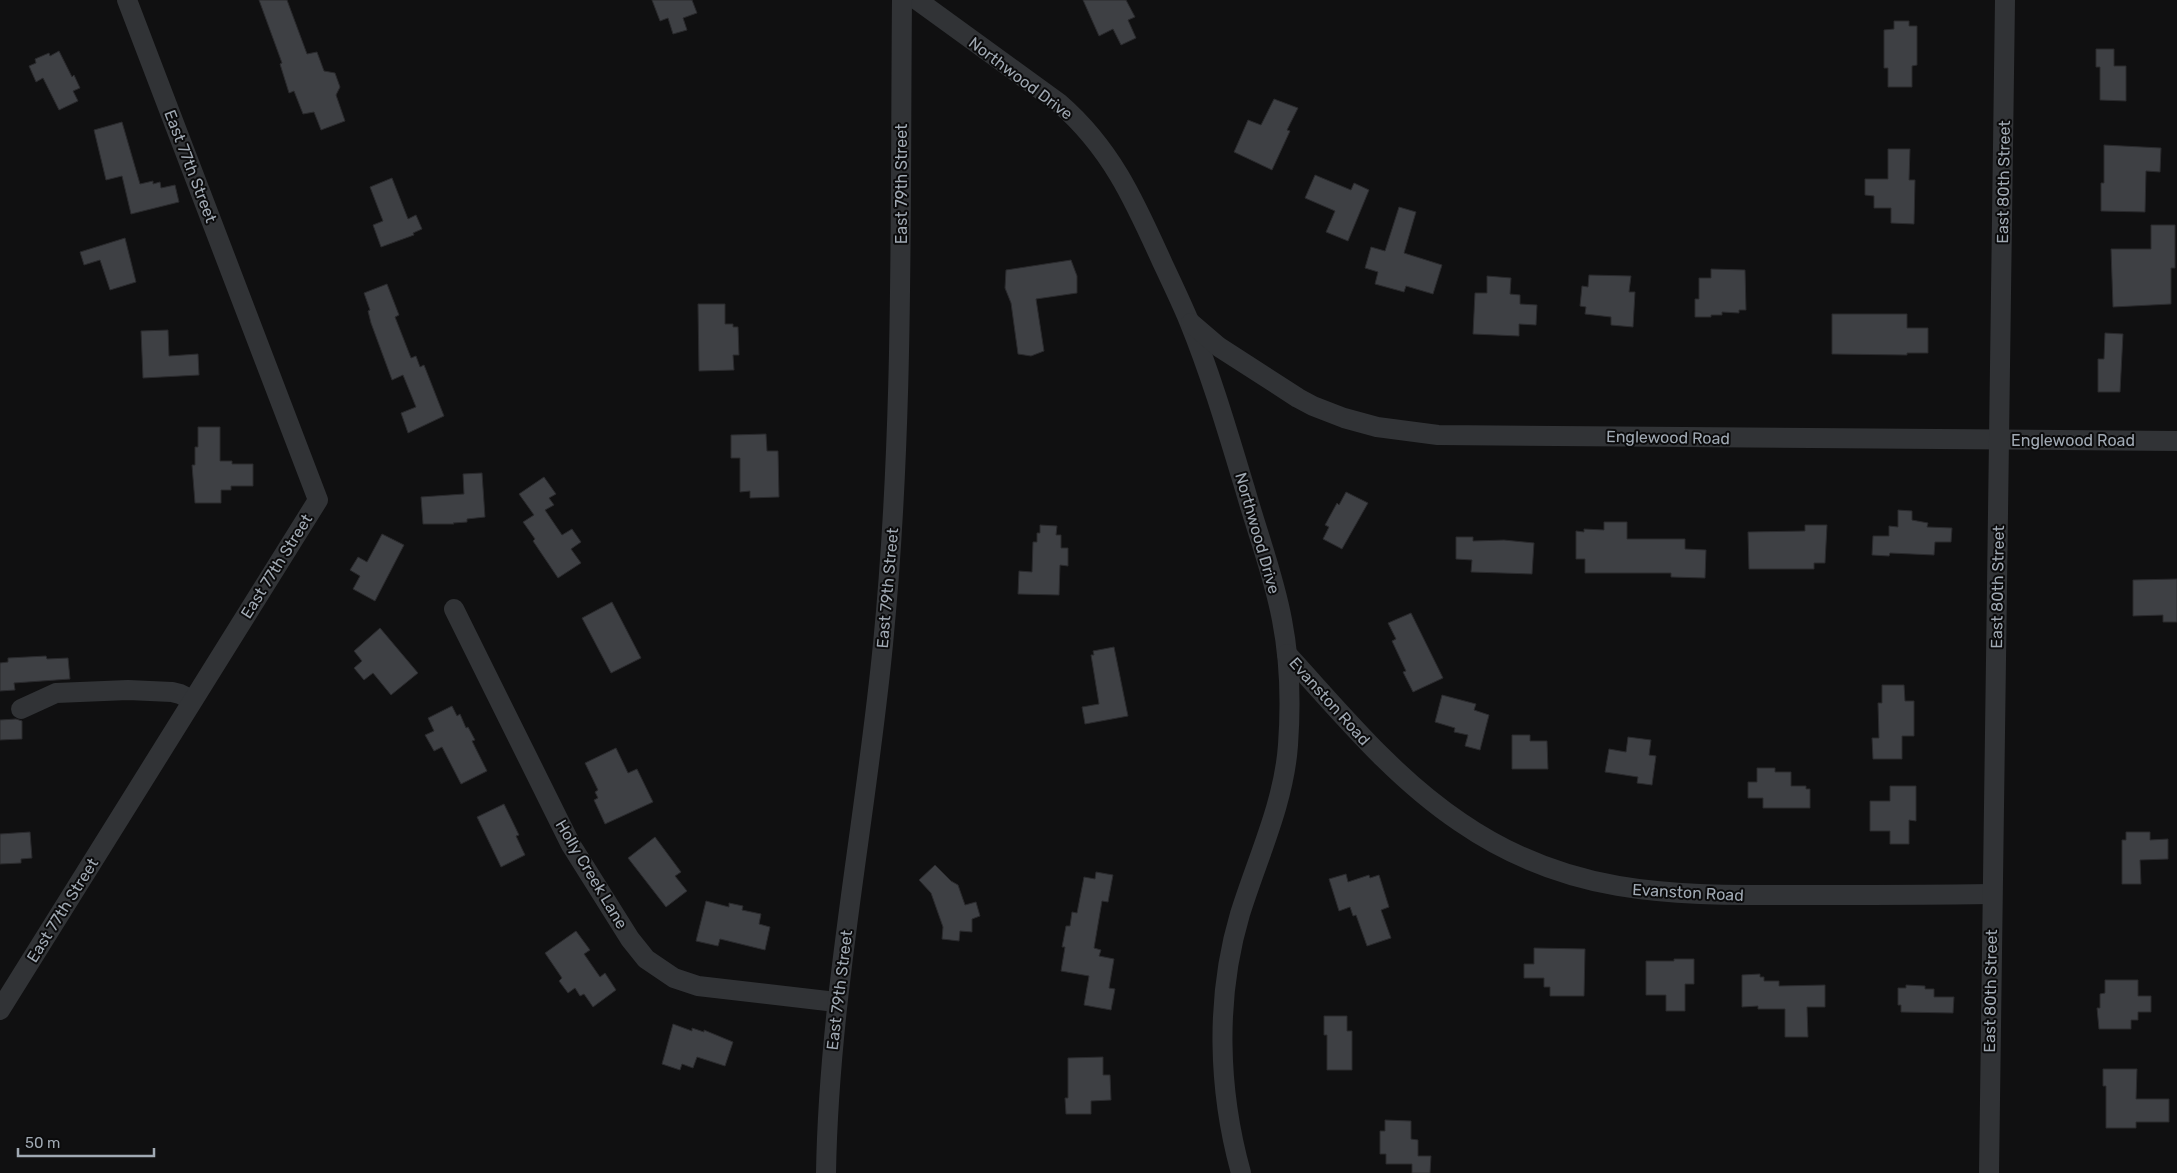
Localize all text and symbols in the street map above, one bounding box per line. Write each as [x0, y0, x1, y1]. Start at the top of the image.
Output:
street label: Northwood Drive [965, 33, 1076, 124]
street label: East 77th Street [160, 107, 221, 225]
street label: East 80th Street [1993, 120, 2014, 244]
street label: East 79th Street [892, 124, 911, 244]
street label: Englewood Road [1606, 427, 1730, 448]
street label: Englewood Road [2011, 431, 2135, 450]
street label: Northwood Drive [1231, 470, 1284, 596]
street label: East 77th Street [237, 511, 316, 622]
street label: East 80th Street [1987, 525, 2008, 649]
street label: East 79th Street [873, 527, 902, 649]
street label: Evanston Road [1285, 653, 1374, 749]
street label: Holly Creek Lane [552, 816, 632, 932]
street label: East 77th Street [23, 855, 102, 966]
street label: Evanston Road [1632, 880, 1744, 905]
street label: East 79th Street [823, 929, 856, 1051]
street label: East 80th Street [1980, 929, 2001, 1053]
scale bar [18, 1126, 154, 1158]
text: 50 m [25, 1134, 60, 1152]

